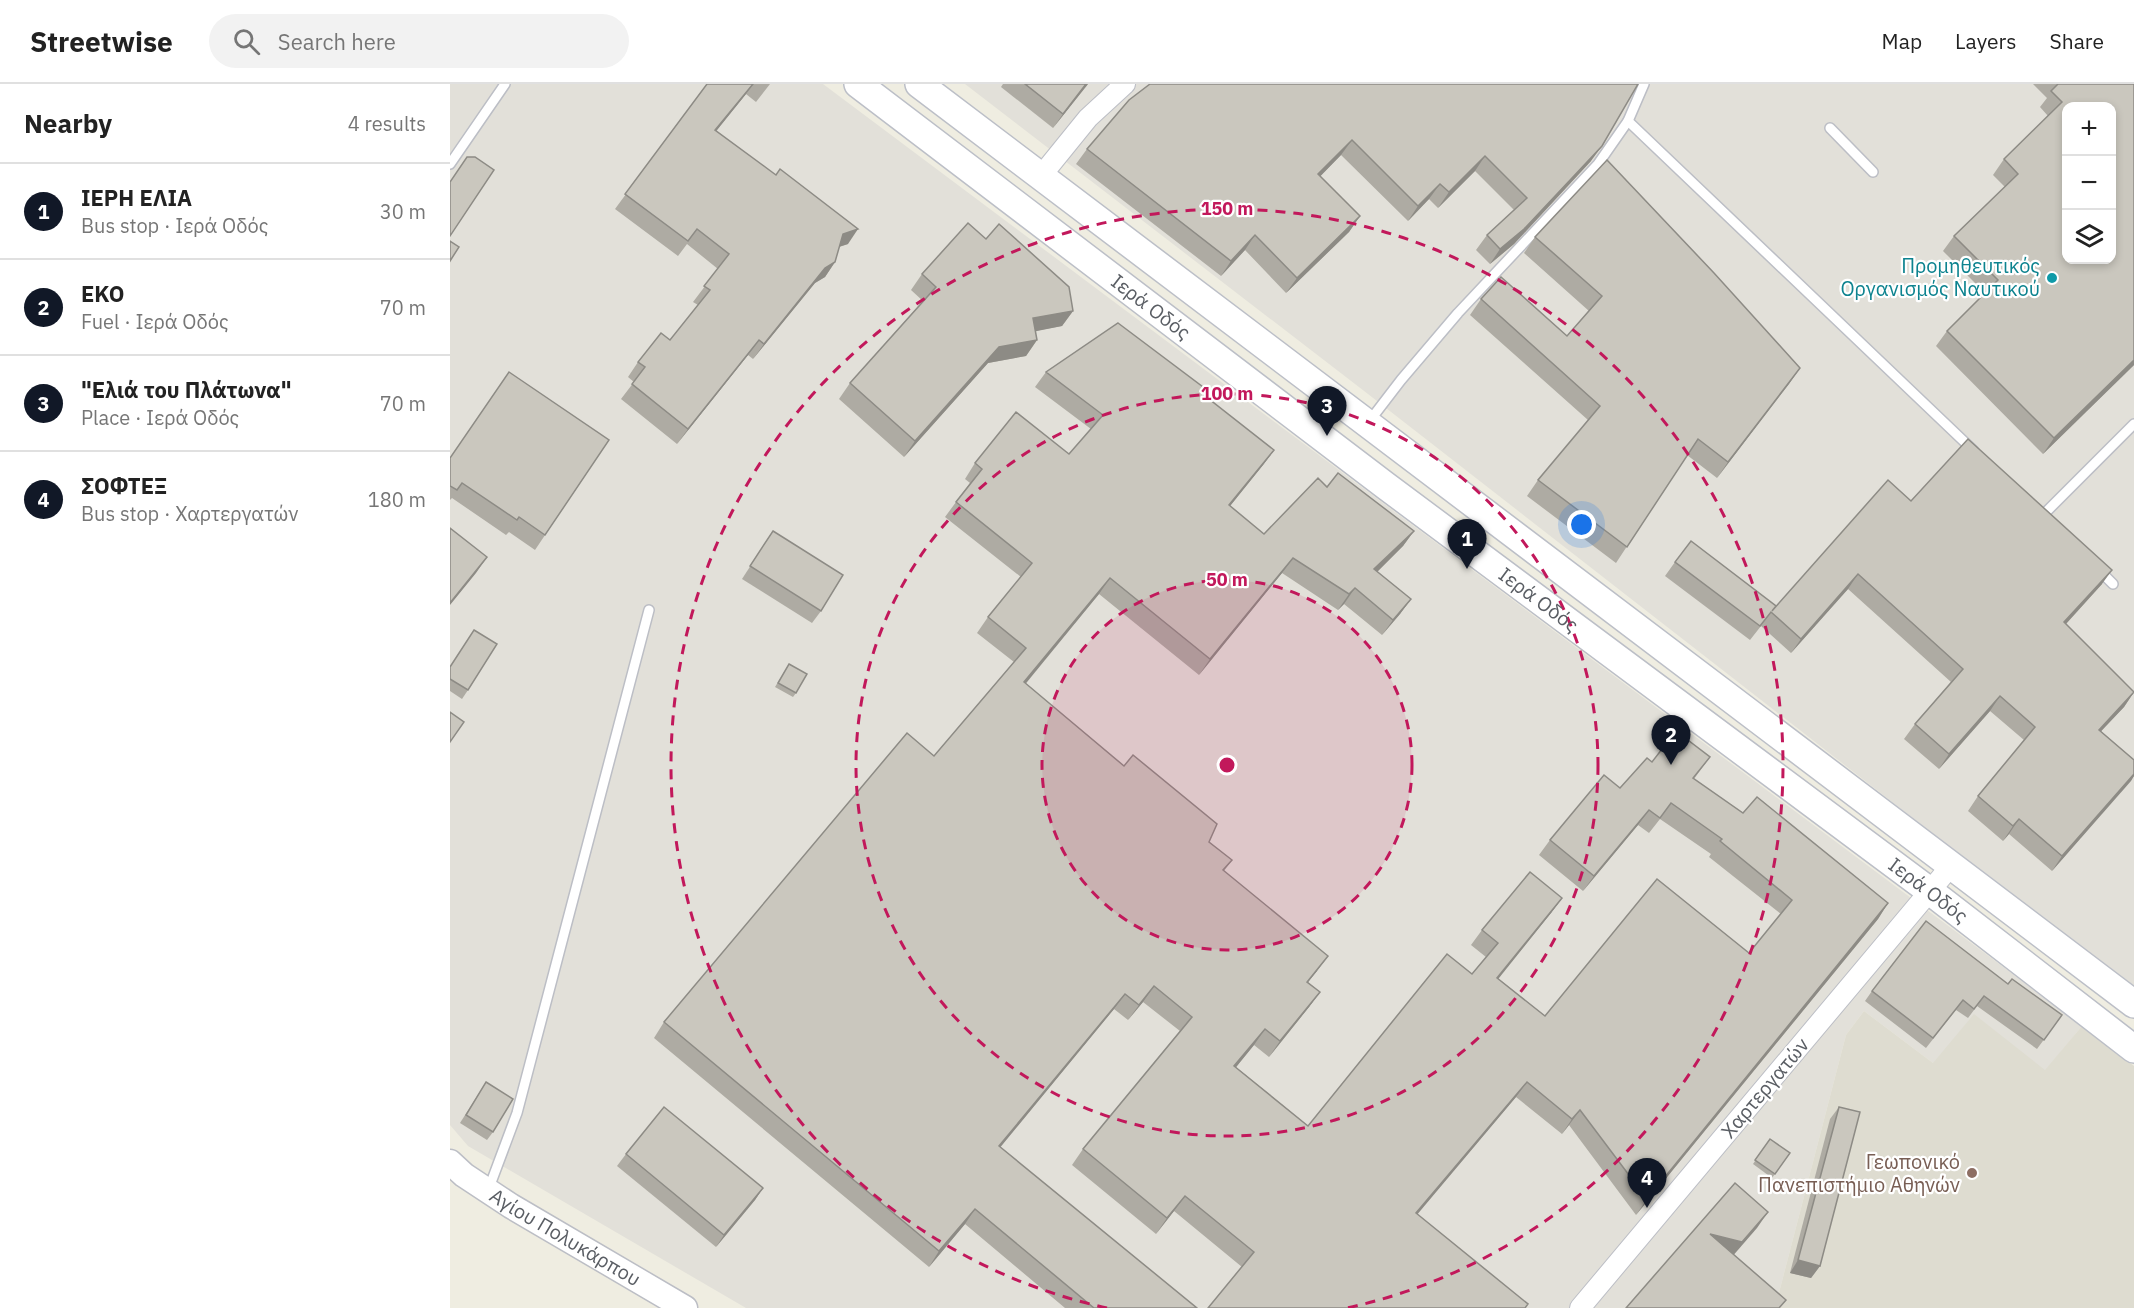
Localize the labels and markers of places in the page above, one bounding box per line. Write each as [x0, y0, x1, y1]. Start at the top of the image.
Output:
place label: Προμηθευτικός Οργανισμός Ναυτικού [1841, 252, 2040, 302]
marker: Προμηθευτικός Οργανισμός Ναυτικού [2045, 271, 2059, 285]
pin: 3 [1308, 386, 1346, 436]
pin: 1 [1448, 520, 1486, 569]
pin: 2 [1652, 716, 1690, 765]
centre of rings [1217, 755, 1237, 775]
place label: Γεωπονικό Πανεπιστήμιο Αθηνών [1758, 1148, 1960, 1198]
pin: 4 [1628, 1158, 1666, 1208]
marker: Γεωπονικό Πανεπιστήμιο Αθηνών [1965, 1166, 1979, 1180]

